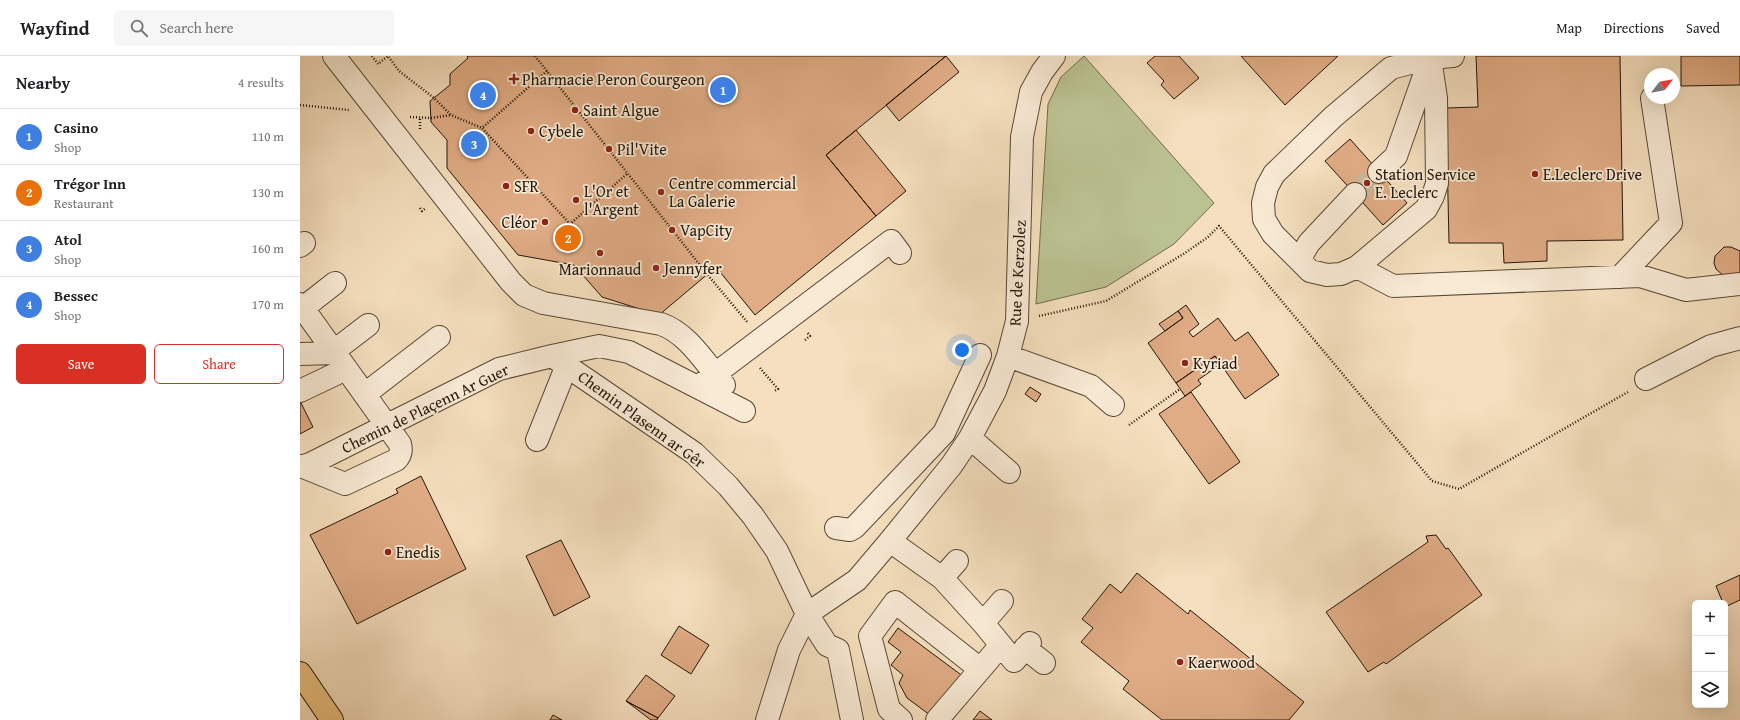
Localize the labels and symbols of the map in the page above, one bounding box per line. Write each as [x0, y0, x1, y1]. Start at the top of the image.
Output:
place label: Pharmacie Peron Courgeon [522, 67, 705, 91]
north arrow [1644, 68, 1680, 104]
marker: Pharmacie Peron Courgeon [509, 74, 519, 84]
pin: 1 [710, 75, 736, 105]
pin: 4 [470, 80, 496, 110]
place label: Saint Algue [583, 98, 659, 122]
marker: Saint Algue [570, 105, 580, 115]
place label: Cybele [539, 119, 583, 143]
marker: Cybele [526, 126, 536, 136]
pin: 3 [461, 129, 487, 159]
place label: Pil'Vite [617, 137, 667, 161]
marker: Pil'Vite [604, 144, 614, 154]
place label: Station Service E. Leclerc [1375, 162, 1476, 204]
place label: E.Leclerc Drive [1543, 162, 1642, 186]
marker: E.Leclerc Drive [1530, 169, 1540, 179]
place label: Centre commercial La Galerie [669, 171, 797, 213]
place label: SFR [514, 174, 540, 198]
marker: Station Service E. Leclerc [1362, 178, 1372, 188]
place label: L'Or et l'Argent [584, 179, 639, 221]
marker: SFR [501, 181, 511, 191]
marker: Centre commercial La Galerie [656, 187, 666, 197]
marker: L'Or et l'Argent [571, 195, 581, 205]
place label: Cléor [502, 210, 537, 234]
marker: Cléor [540, 217, 550, 227]
place label: VapCity [680, 218, 733, 242]
street label: Rue de Kerzolez [1002, 219, 1032, 327]
pin: 2 [555, 223, 581, 253]
marker: VapCity [667, 225, 677, 235]
marker: Marionnaud [595, 248, 605, 258]
place label: Jennyfer [662, 256, 722, 280]
place label: Marionnaud [559, 257, 642, 281]
marker: Jennyfer [651, 263, 661, 273]
your location [952, 340, 972, 360]
place label: Kyriad [1193, 351, 1238, 375]
street label: Chemin de Plaçenn Ar Guer [337, 357, 513, 459]
marker: Kyriad [1180, 358, 1190, 368]
street label: Chemin Plasenn ar Gêr [573, 364, 711, 474]
place label: Enedis [396, 540, 440, 564]
marker: Enedis [383, 547, 393, 557]
place label: Kaerwood [1188, 650, 1256, 674]
marker: Kaerwood [1175, 657, 1185, 667]

